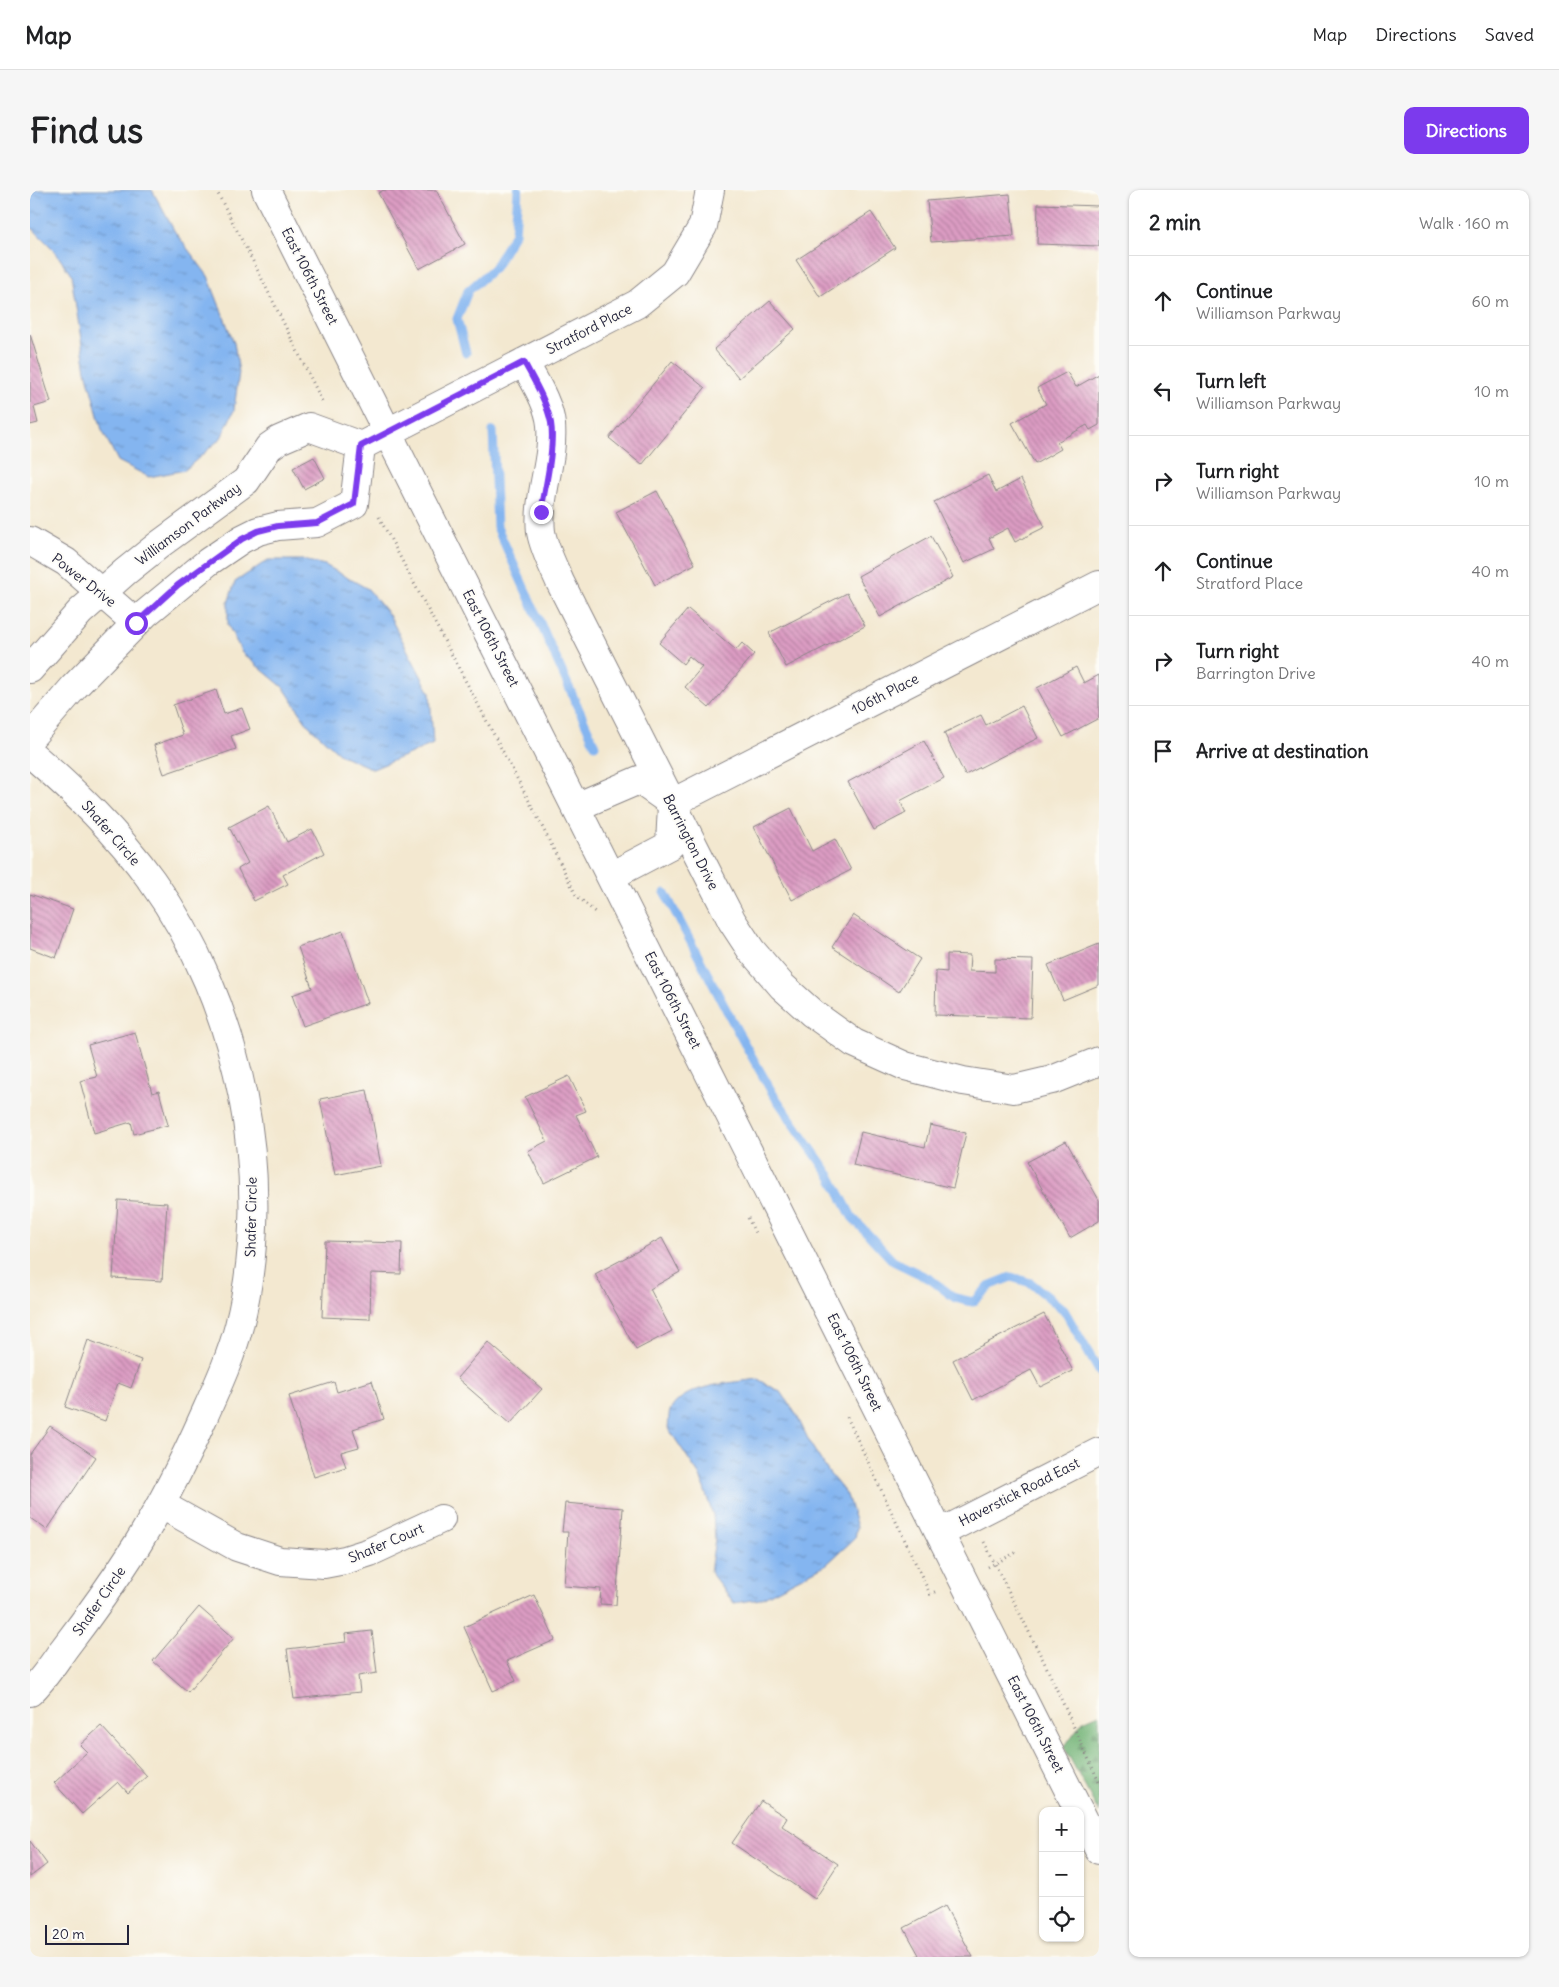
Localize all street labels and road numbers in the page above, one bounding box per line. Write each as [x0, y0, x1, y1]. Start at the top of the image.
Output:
street label: East 106th Street [278, 224, 342, 328]
street label: Stratford Place [543, 300, 635, 358]
street label: Williamson Parkway [132, 479, 244, 569]
street label: Power Drive [48, 549, 120, 611]
street label: East 106th Street [459, 586, 523, 690]
street label: 106th Place [848, 669, 922, 719]
street label: Barrington Drive [659, 791, 723, 893]
street label: Shafer Circle [78, 797, 144, 869]
street label: East 106th Street [641, 948, 705, 1052]
street label: Shafer Circle [241, 1177, 261, 1257]
street label: East 106th Street [824, 1310, 887, 1414]
street label: Haverstick Road East [956, 1454, 1083, 1530]
street label: Shafer Court [346, 1519, 427, 1567]
street label: Shafer Circle [69, 1563, 129, 1639]
street label: East 106th Street [1004, 1672, 1068, 1776]

